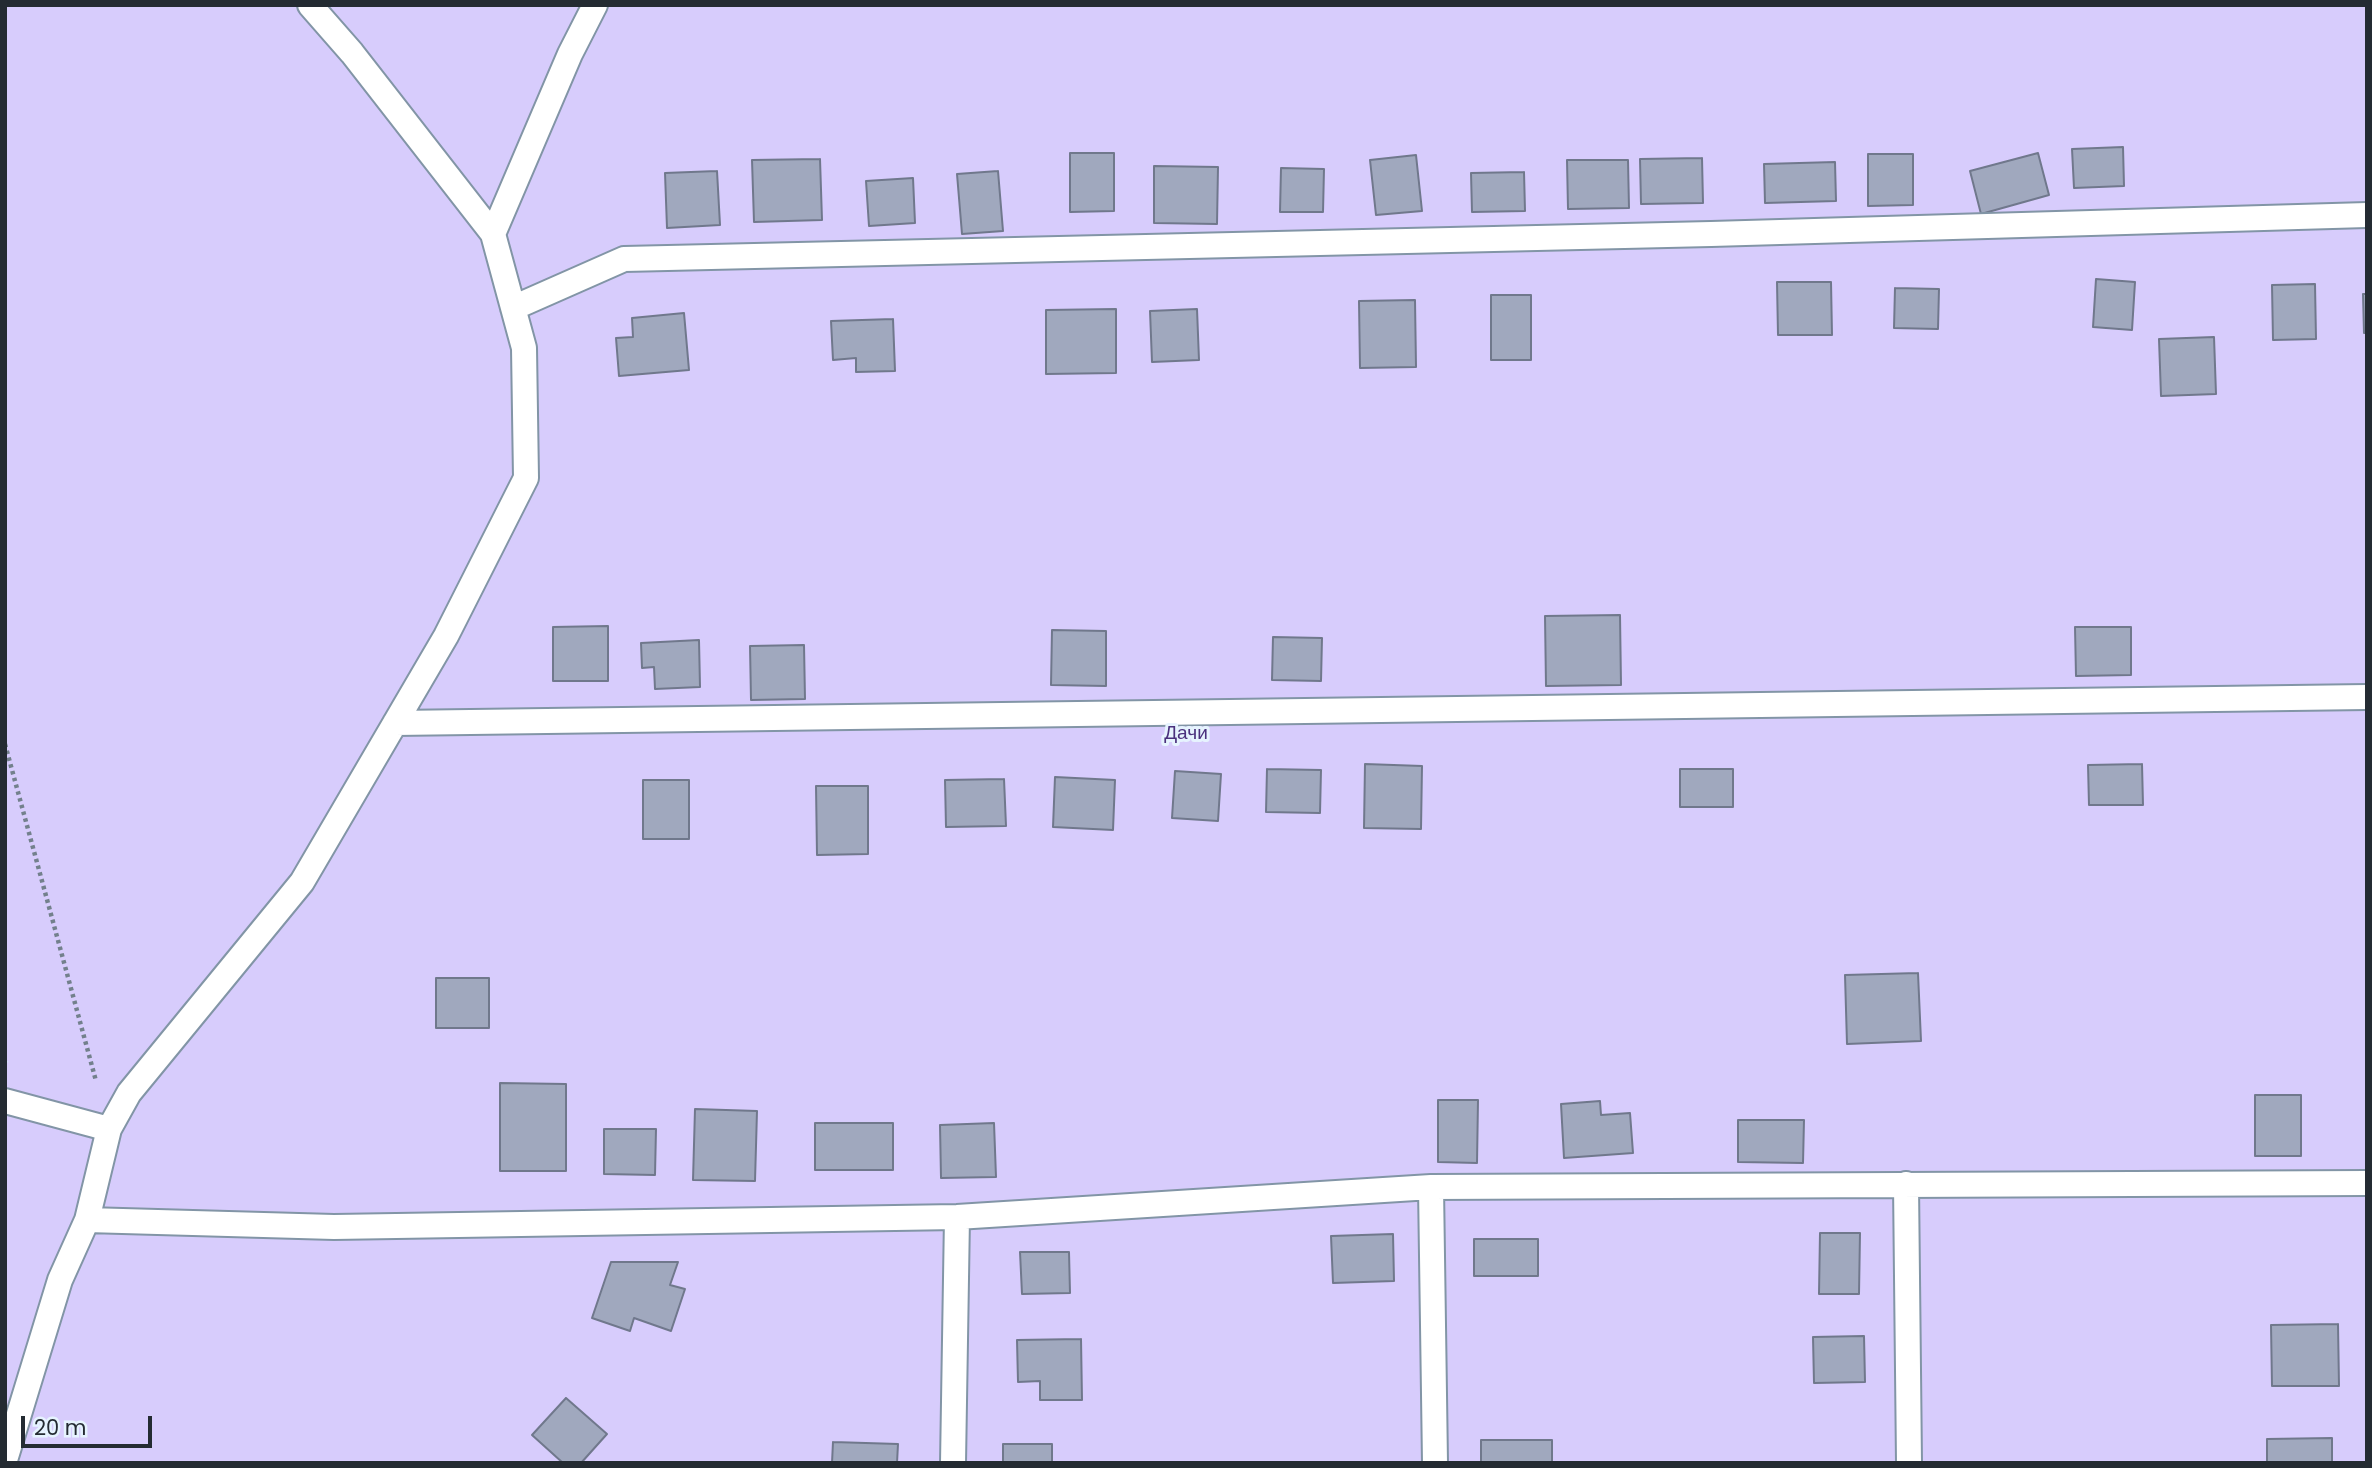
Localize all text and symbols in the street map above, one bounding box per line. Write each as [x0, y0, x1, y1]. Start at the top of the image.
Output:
park label: Дачи [1164, 723, 1208, 745]
scale bar [24, 1402, 156, 1446]
text: 20 m [34, 1413, 87, 1442]

